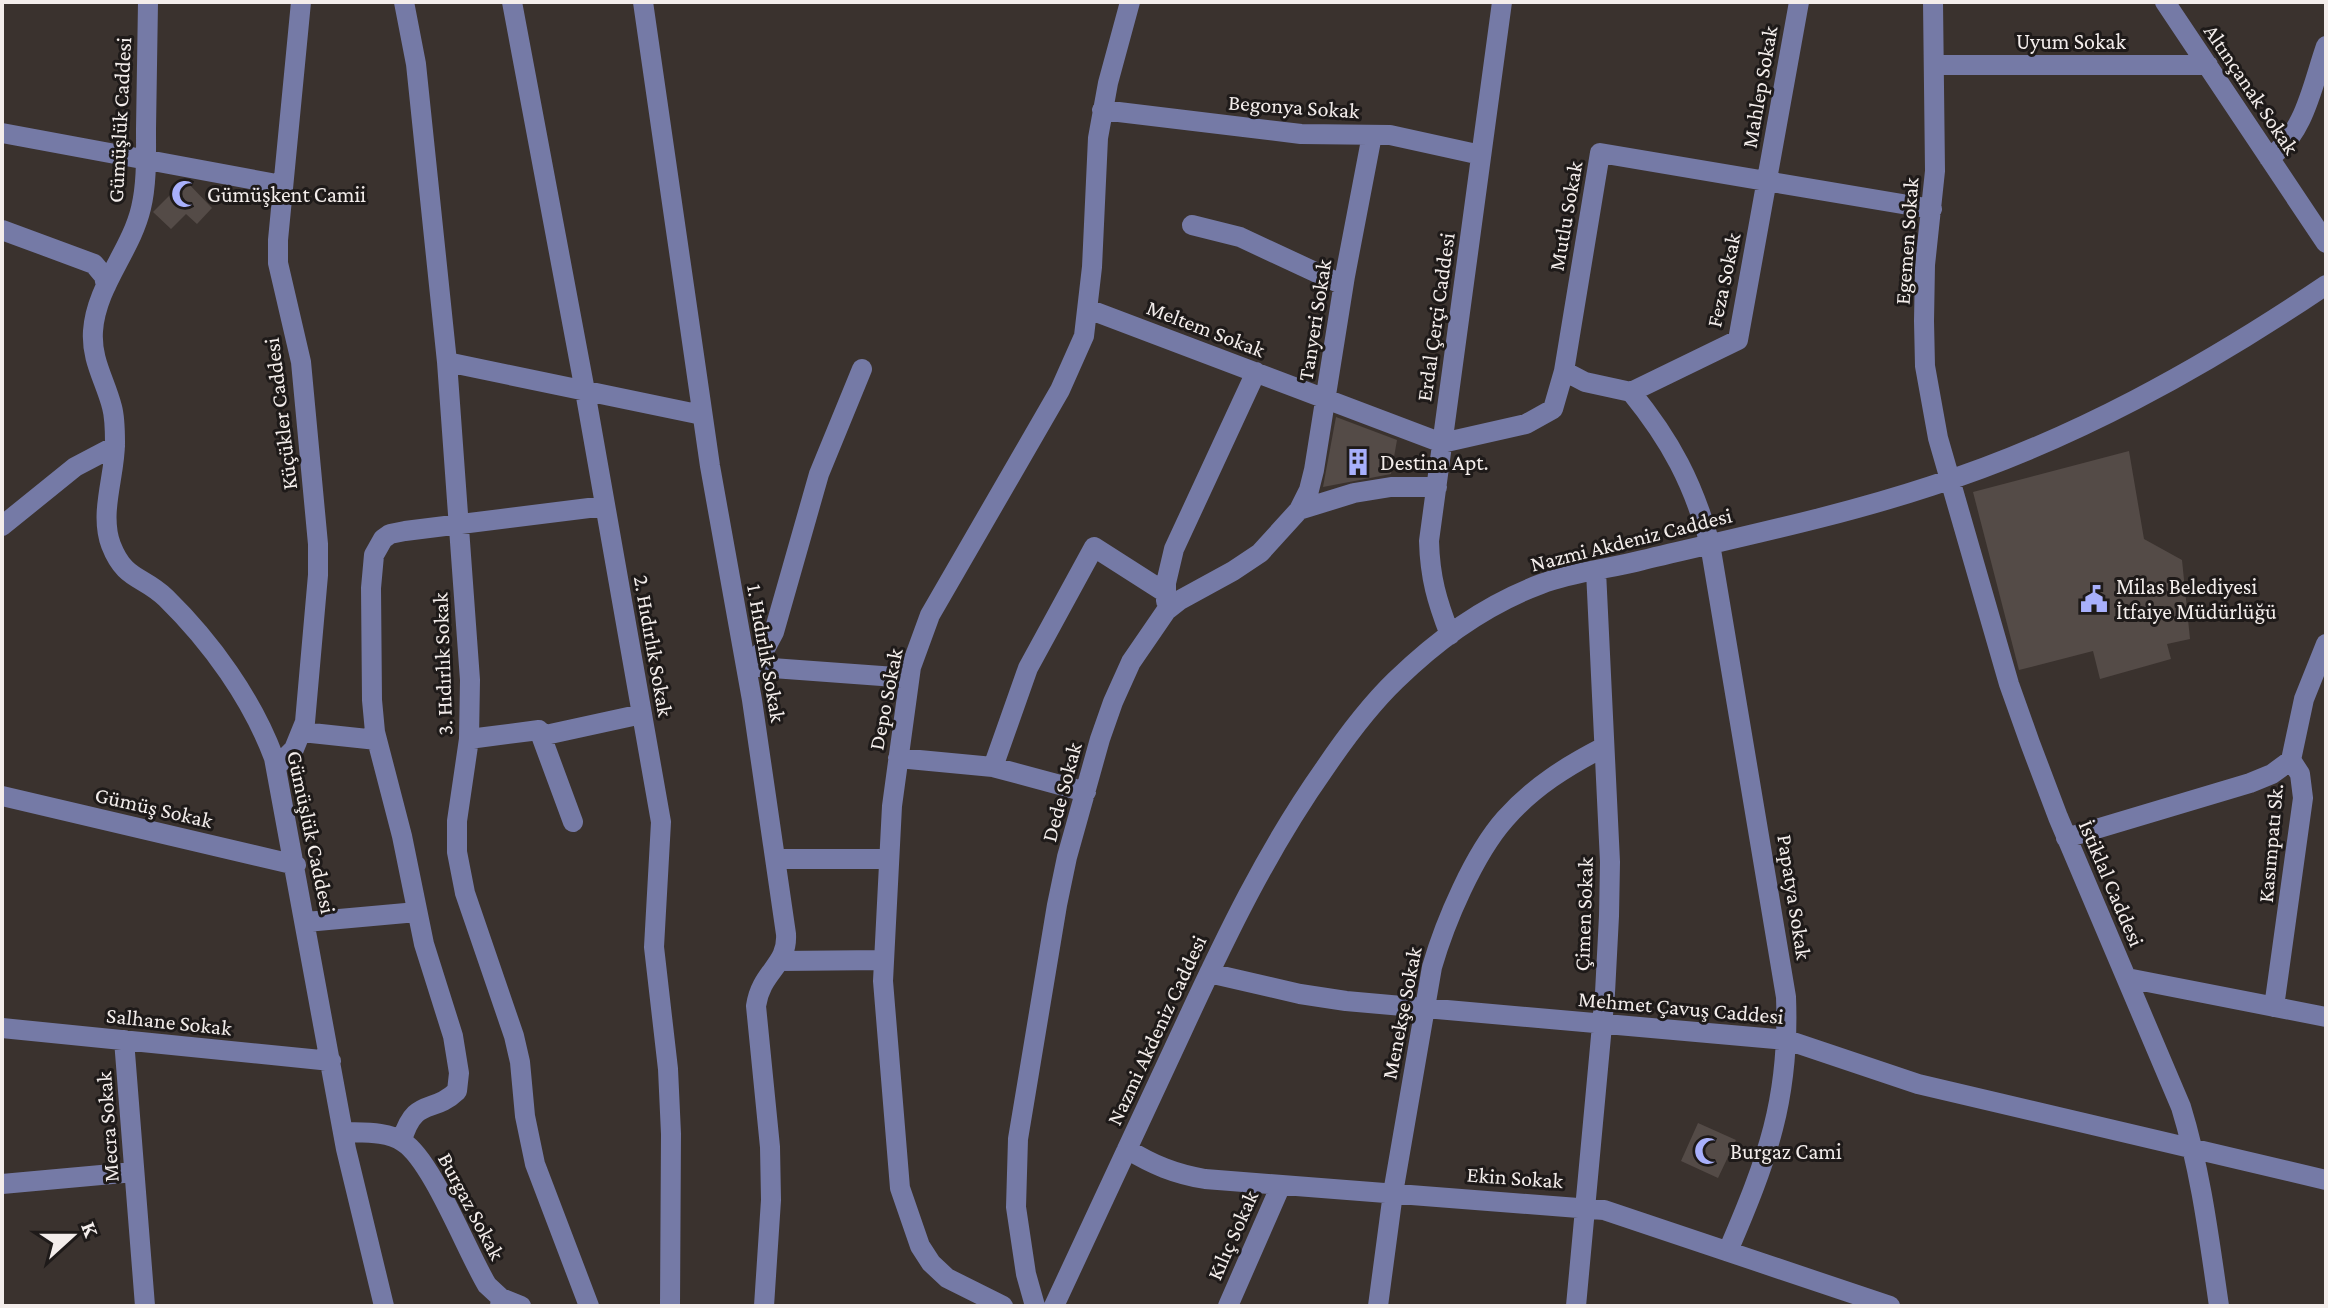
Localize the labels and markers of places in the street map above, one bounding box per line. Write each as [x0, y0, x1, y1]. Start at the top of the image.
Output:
mosque icon: Gümüşkent Camii [170, 179, 200, 209]
place label: Gümüşkent Camii [207, 182, 366, 207]
building icon: Destina Apt. [1343, 447, 1373, 477]
place label: Destina Apt. [1380, 450, 1488, 475]
place label: Milas Belediyesi İtfaiye Müdürlüğü [2116, 574, 2277, 624]
public building icon: Milas Belediyesi İtfaiye Müdürlüğü [2079, 584, 2109, 614]
mosque icon: Burgaz Cami [1693, 1136, 1723, 1166]
place label: Burgaz Cami [1730, 1139, 1842, 1164]

